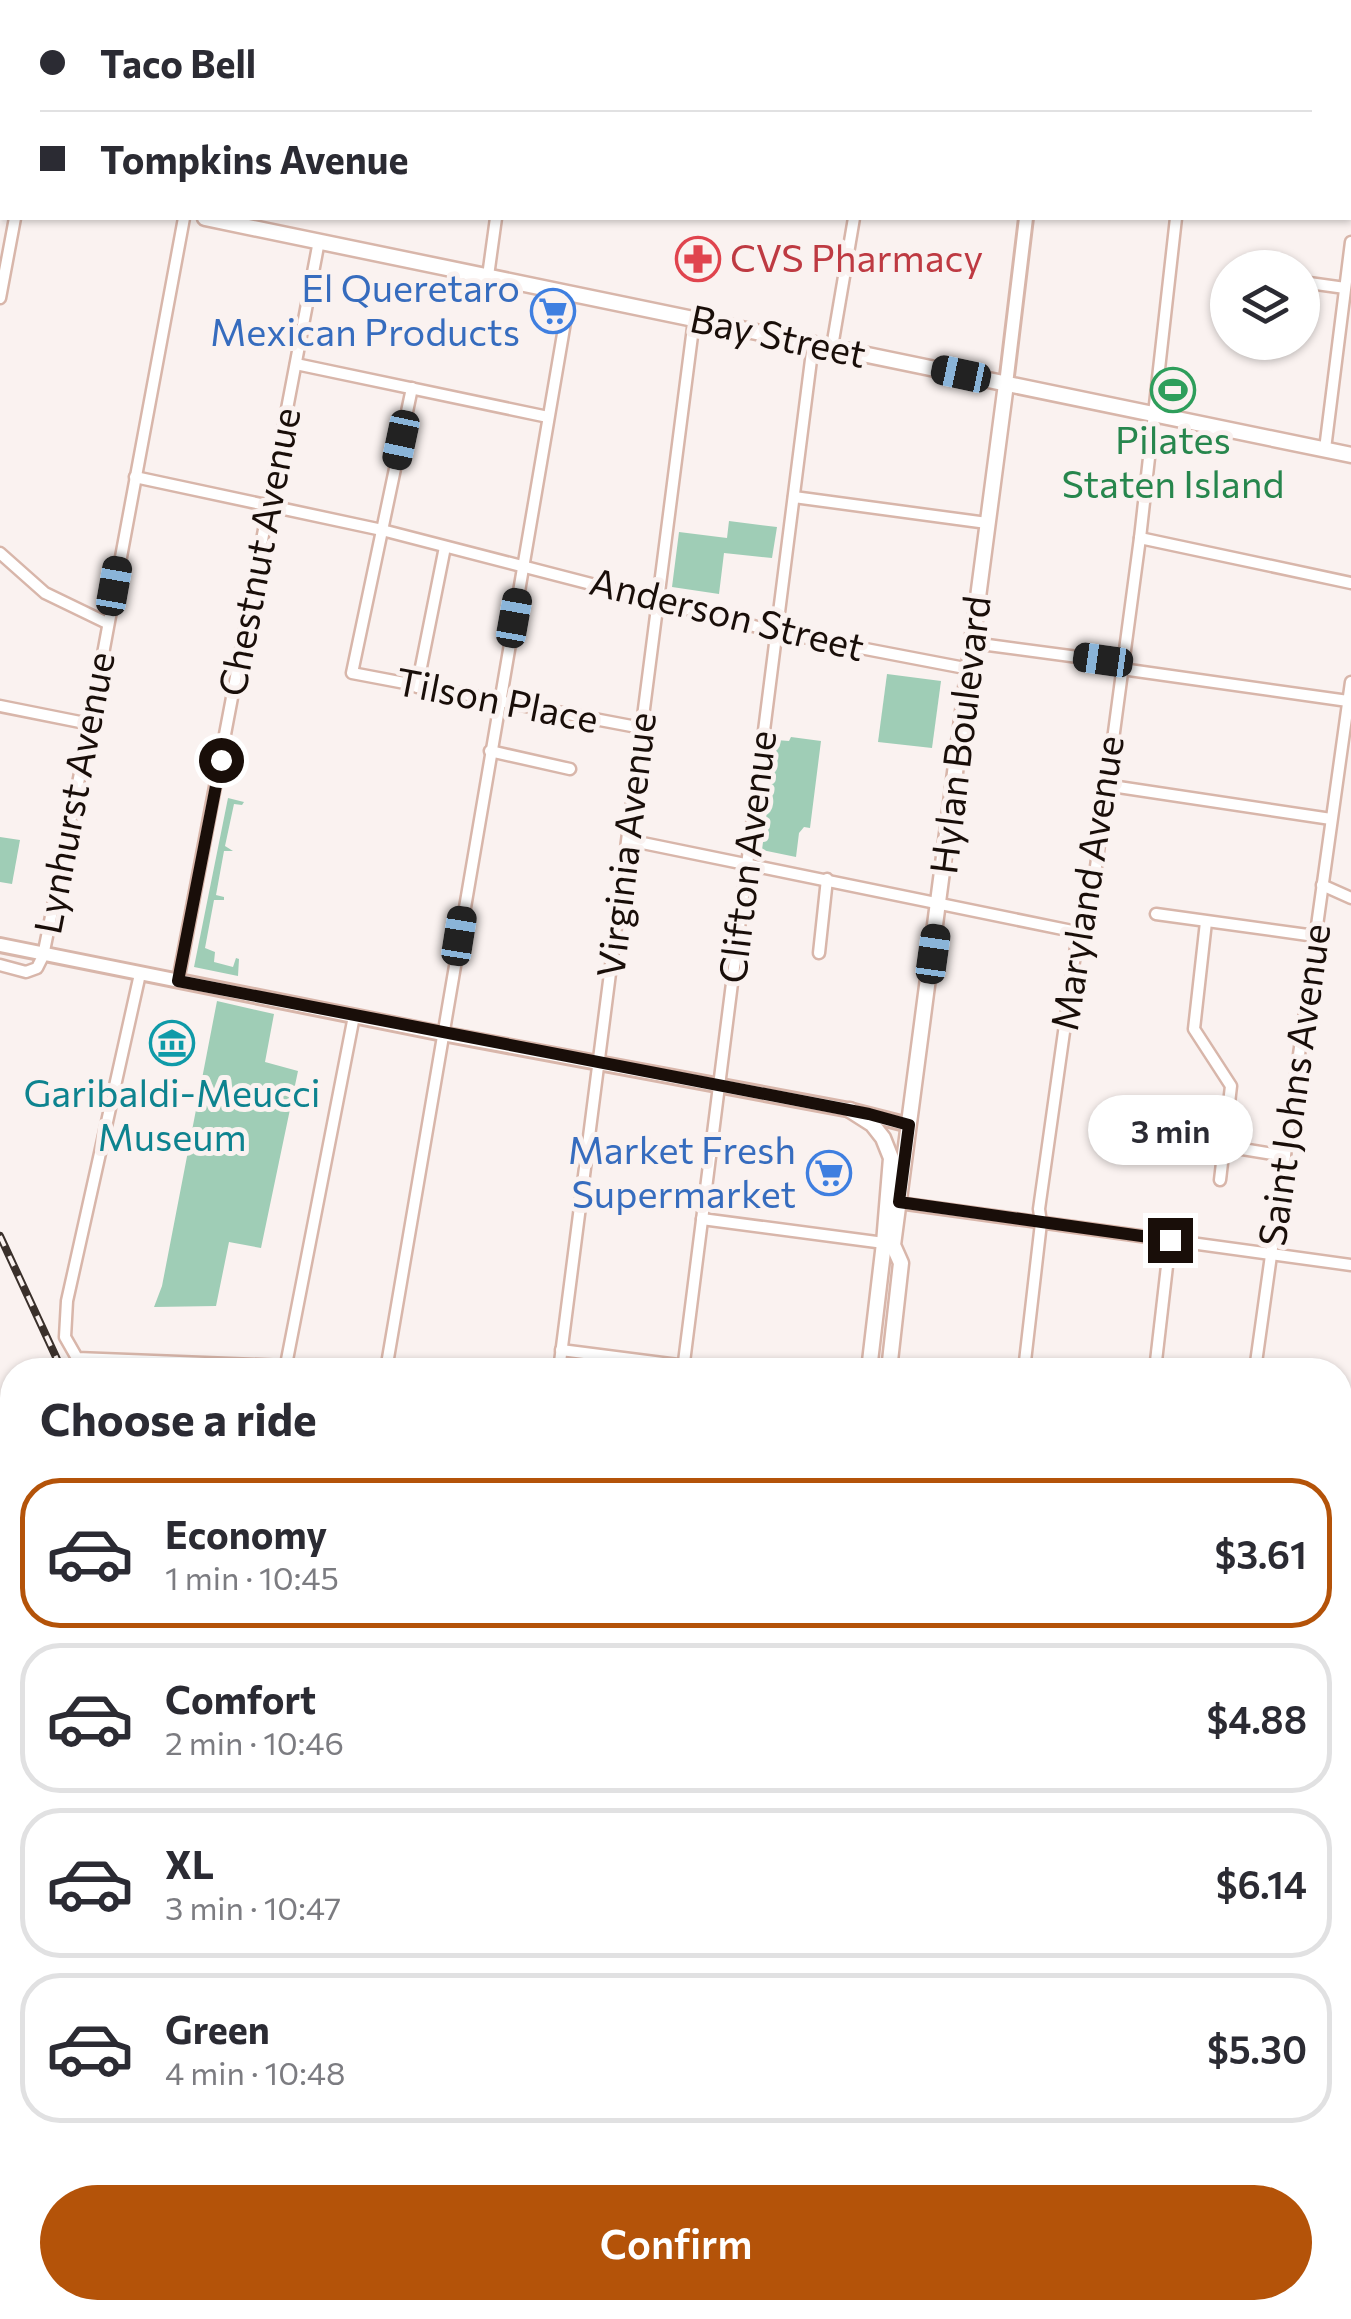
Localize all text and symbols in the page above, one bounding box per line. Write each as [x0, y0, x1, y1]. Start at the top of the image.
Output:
text: Taco Bell [100, 39, 256, 86]
text: Tompkins Avenue [100, 135, 408, 182]
place label: CVS Pharmacy [730, 233, 983, 280]
pharmacy icon: CVS Pharmacy [675, 236, 721, 282]
map controls [1210, 250, 1320, 360]
button: layers [1210, 250, 1320, 360]
place label: El Queretaro Mexican Products [210, 263, 520, 354]
supermarket icon: El Queretaro Mexican Products [530, 288, 576, 334]
street label: Bay Street [686, 293, 871, 376]
car [929, 353, 993, 395]
sports icon: Pilates Staten Island [1150, 367, 1196, 413]
street label: Chestnut Avenue [207, 403, 309, 700]
car [380, 408, 422, 472]
place label: Pilates Staten Island [1062, 415, 1284, 506]
car [94, 554, 134, 618]
street label: Anderson Street [586, 556, 870, 669]
car [494, 586, 534, 650]
street label: Hylan Boulevard [918, 593, 999, 876]
car [1071, 641, 1135, 679]
street label: Lynhurst Avenue [22, 647, 123, 938]
street label: Tilson Place [392, 656, 603, 741]
street label: Virginia Avenue [585, 709, 664, 980]
street label: Clifton Avenue [707, 728, 784, 986]
street label: Maryland Avenue [1039, 732, 1132, 1033]
route start [199, 738, 244, 783]
car [439, 904, 479, 968]
street label: Saint Johns Avenue [1247, 920, 1338, 1249]
car [914, 922, 952, 986]
museum icon: Garibaldi-Meucci Museum [149, 1020, 195, 1066]
place label: Garibaldi-Meucci Museum [23, 1068, 321, 1159]
callout: 3 min [1088, 1095, 1252, 1165]
text: 3 min [1131, 1110, 1210, 1150]
place label: Market Fresh Supermarket [568, 1125, 796, 1216]
supermarket icon: Market Fresh Supermarket [806, 1150, 852, 1196]
route end [1148, 1218, 1193, 1263]
text: Choose a ride [40, 1390, 317, 1445]
icon: car [45, 1508, 135, 1598]
text: Economy [165, 1510, 327, 1557]
text: $3.61 [1215, 1530, 1307, 1577]
text: 1 min · 10:45 [165, 1557, 339, 1597]
icon: car [45, 1673, 135, 1763]
text: Comfort [165, 1675, 316, 1722]
text: $4.88 [1207, 1695, 1307, 1742]
text: 2 min · 10:46 [165, 1722, 344, 1762]
icon: car [45, 1838, 135, 1928]
text: XL [165, 1840, 214, 1887]
text: $6.14 [1216, 1860, 1307, 1907]
text: 3 min · 10:47 [165, 1887, 341, 1927]
icon: car [45, 2003, 135, 2093]
text: Green [165, 2005, 270, 2052]
text: $5.30 [1207, 2025, 1307, 2072]
text: 4 min · 10:48 [165, 2052, 345, 2092]
button: Confirm [40, 2185, 1312, 2300]

